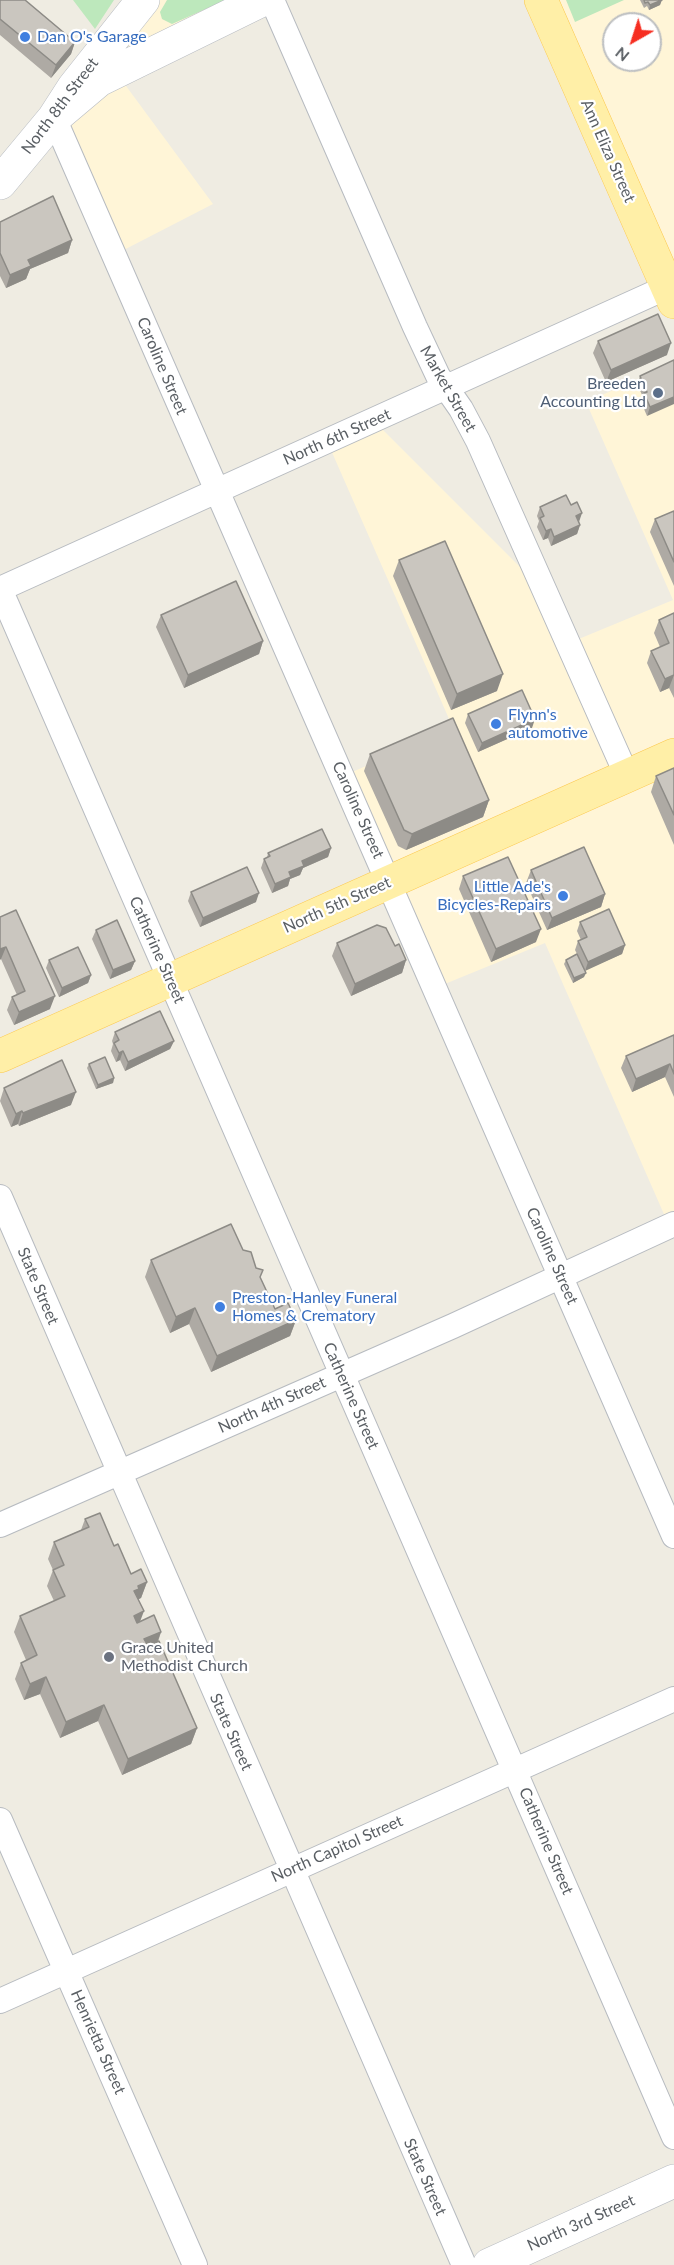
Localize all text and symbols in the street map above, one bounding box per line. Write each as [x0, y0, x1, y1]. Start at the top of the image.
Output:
north arrow [602, 12, 662, 72]
place label: Dan O's Garage [37, 27, 147, 47]
marker: Dan O's Garage [18, 30, 32, 44]
text: N [611, 44, 632, 66]
street label: North 8th Street [17, 54, 103, 158]
street label: Ann Eliza Street [577, 96, 639, 206]
street label: Caroline Street [133, 314, 191, 418]
street label: Market Street [416, 342, 480, 436]
place label: Breeden Accounting Ltd [540, 374, 646, 412]
marker: Breeden Accounting Ltd [651, 386, 665, 400]
street label: North 6th Street [280, 405, 394, 469]
place label: Flynn's automotive [508, 705, 588, 743]
marker: Flynn's automotive [489, 717, 503, 731]
street label: Caroline Street [328, 758, 388, 862]
street label: North 5th Street [280, 873, 394, 937]
place label: Little Ade's Bicycles-Repairs [437, 877, 551, 915]
marker: Little Ade's Bicycles-Repairs [556, 889, 570, 903]
street label: Catherine Street [125, 894, 189, 1006]
street label: Caroline Street [522, 1204, 582, 1308]
street label: State Street [13, 1244, 63, 1328]
place label: Preston-Hanley Funeral Homes & Crematory [232, 1288, 397, 1326]
marker: Preston-Hanley Funeral Homes & Crematory [213, 1300, 227, 1314]
street label: Catherine Street [319, 1340, 383, 1452]
street label: North 4th Street [215, 1373, 329, 1437]
place label: Grace United Methodist Church [121, 1638, 248, 1676]
marker: Grace United Methodist Church [102, 1650, 116, 1664]
street label: State Street [205, 1691, 257, 1773]
street label: Catherine Street [515, 1784, 577, 1898]
street label: North Capitol Street [268, 1811, 406, 1887]
street label: Henrietta Street [66, 1987, 130, 2097]
street label: State Street [399, 2136, 451, 2218]
street label: North 3rd Street [524, 2191, 638, 2255]

